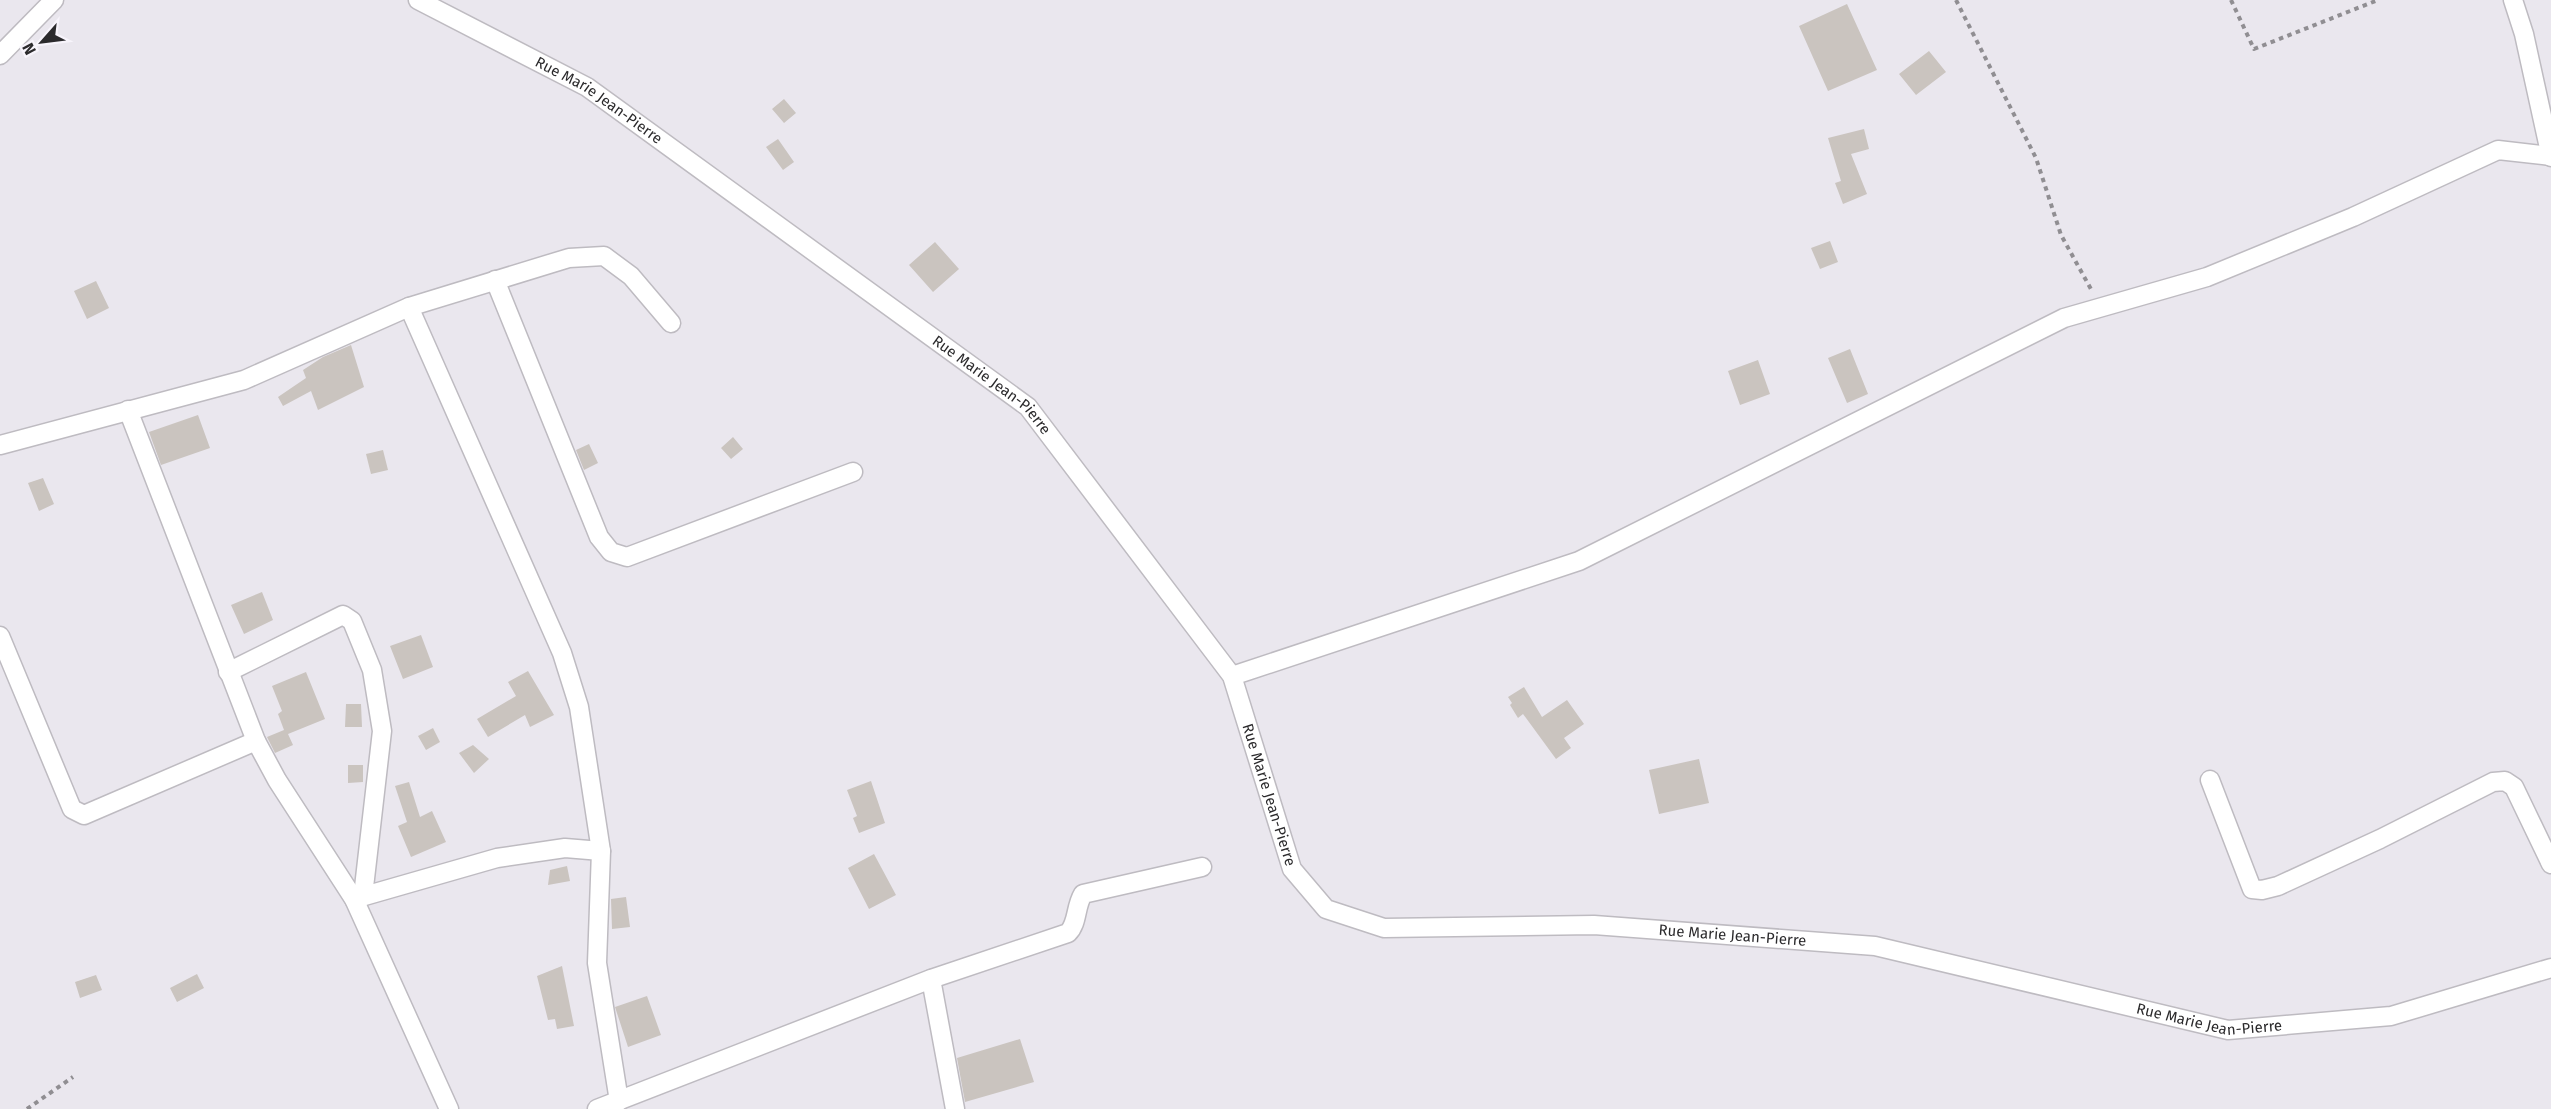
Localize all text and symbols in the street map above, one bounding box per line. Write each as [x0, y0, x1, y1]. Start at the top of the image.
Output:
north arrow [12, 12, 72, 72]
text: N [18, 40, 40, 58]
street label: Rue Marie Jean-Pierre [532, 53, 666, 148]
street label: Rue Marie Jean-Pierre [929, 332, 1055, 438]
street label: Rue Marie Jean-Pierre [1238, 721, 1300, 868]
street label: Rue Marie Jean-Pierre [1658, 921, 1807, 950]
street label: Rue Marie Jean-Pierre [2135, 1000, 2283, 1039]

